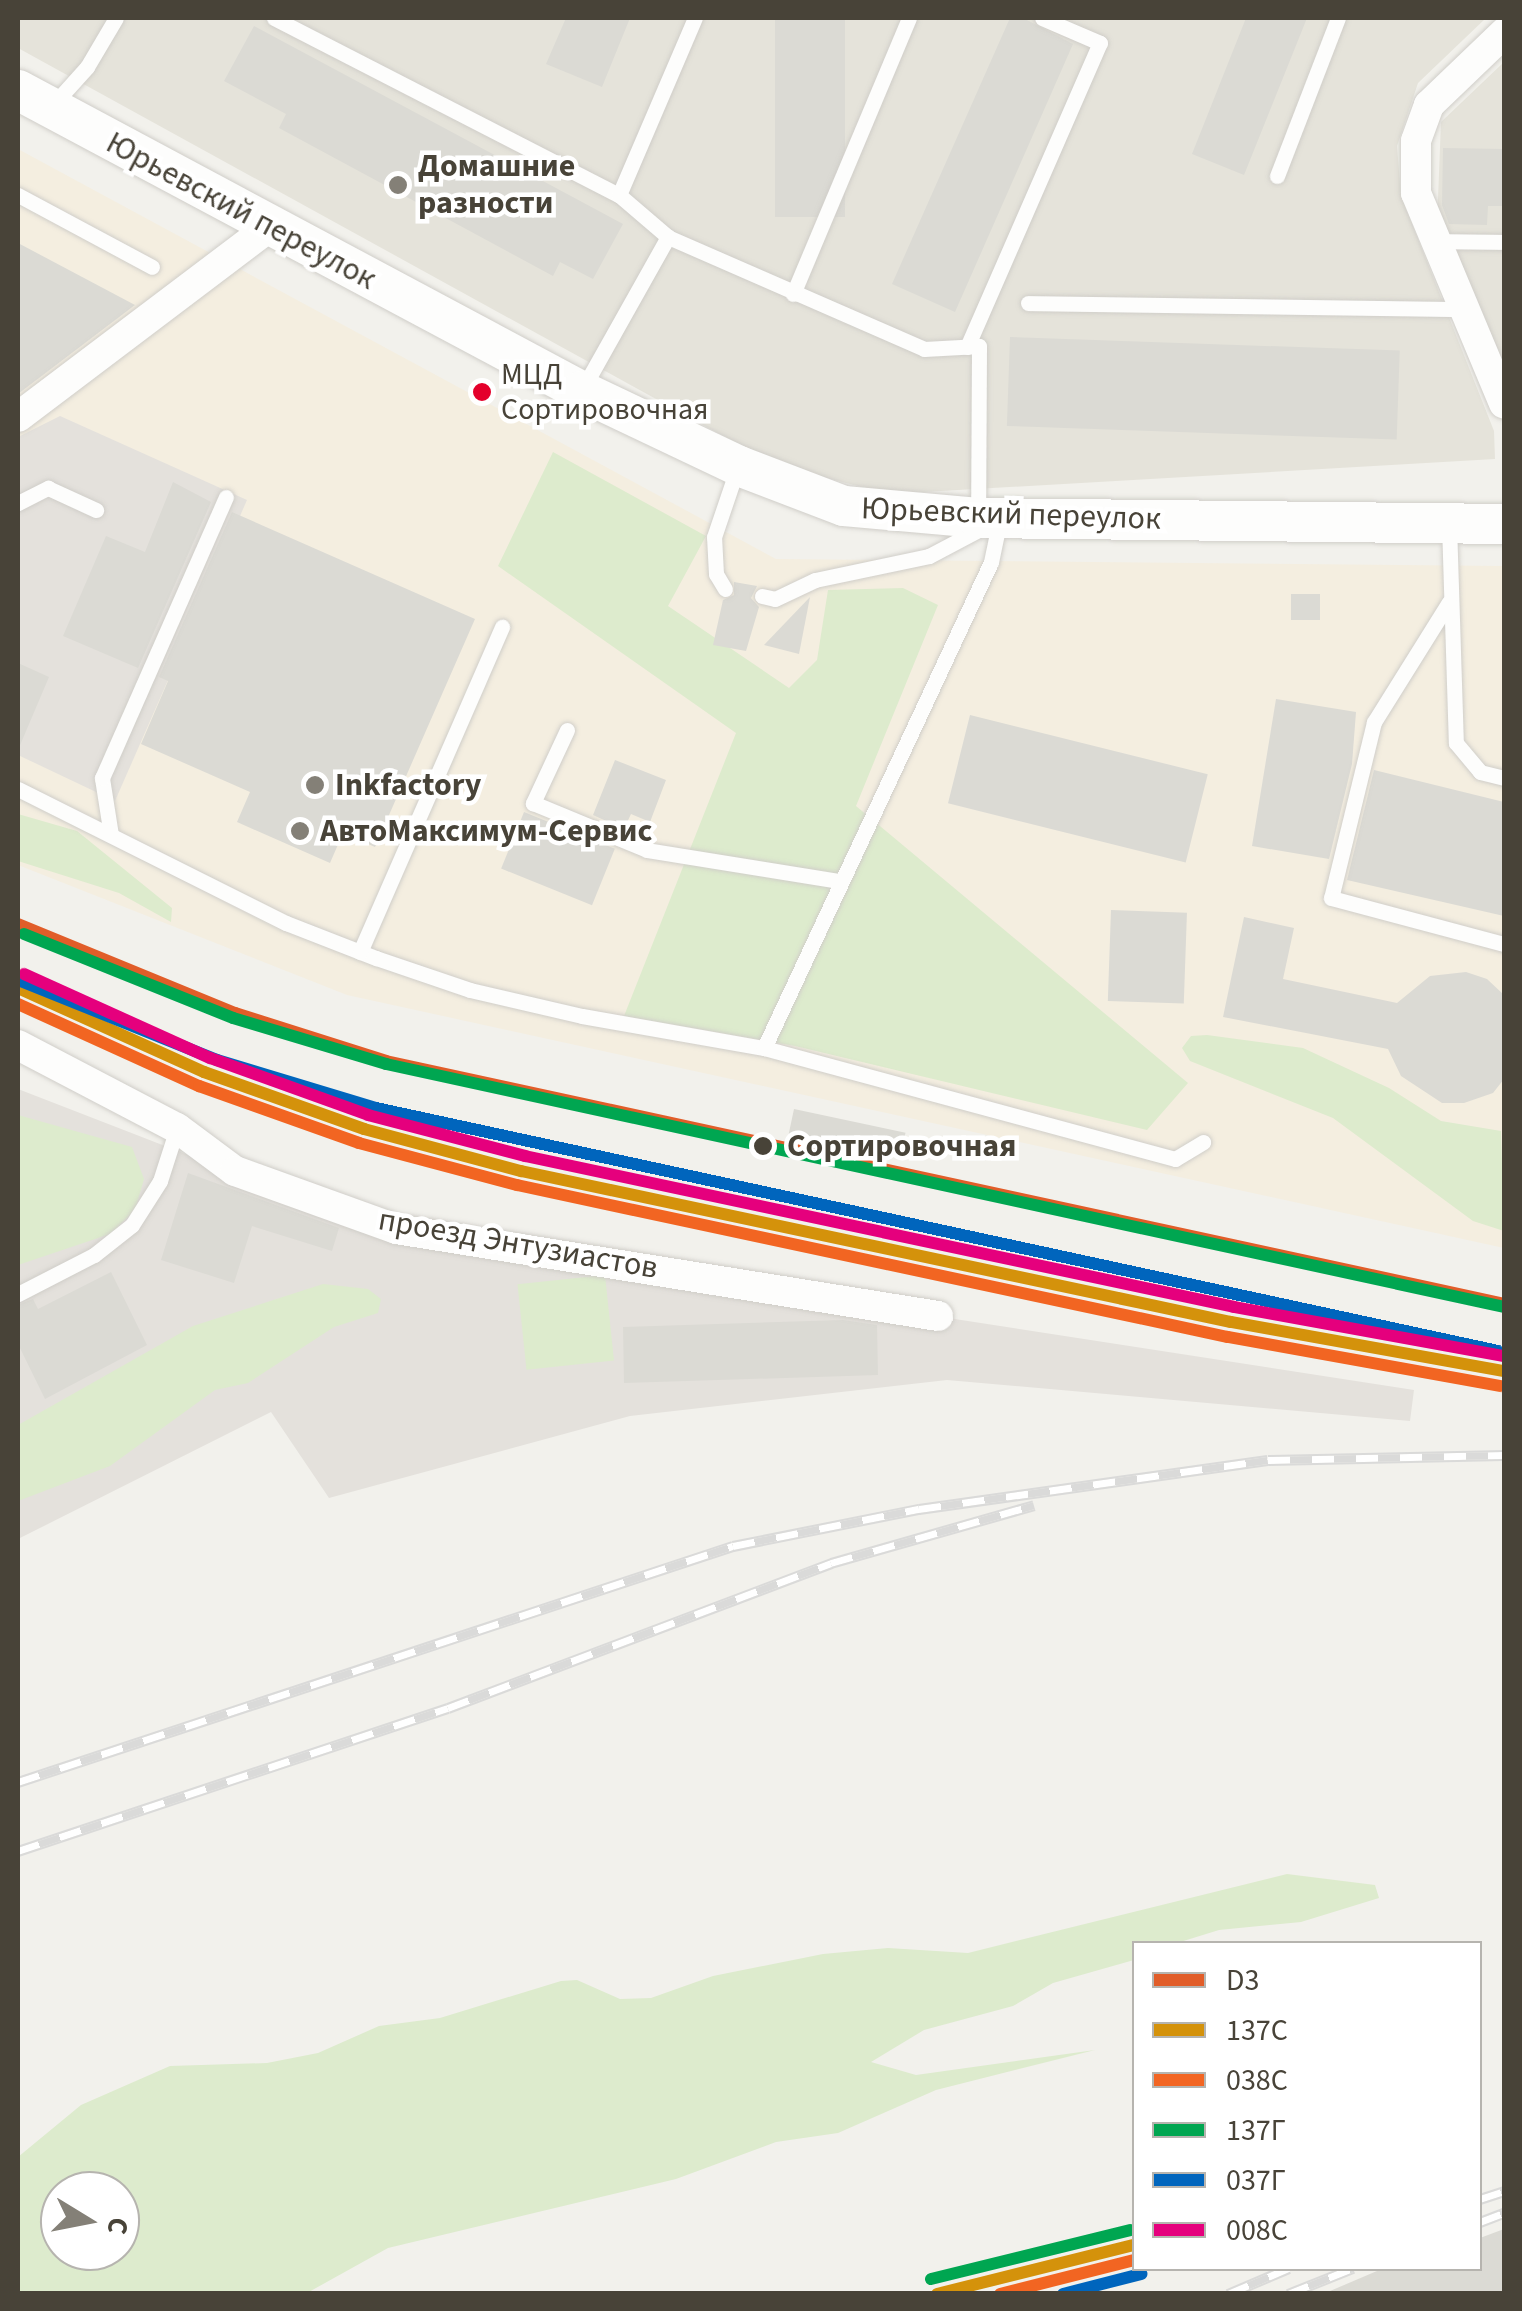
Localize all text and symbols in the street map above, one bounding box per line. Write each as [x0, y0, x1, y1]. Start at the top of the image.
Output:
street label: Юрьевский переулок [100, 124, 382, 298]
place label: Домашние разности [418, 148, 575, 223]
marker: Домашние разности [387, 174, 409, 196]
place label: МЦД Сортировочная [501, 357, 708, 428]
marker: МЦД Сортировочная [472, 382, 492, 402]
street label: Юрьевский переулок [860, 490, 1162, 538]
place label: Inkfactory [335, 766, 481, 804]
marker: Inkfactory [304, 774, 326, 796]
place label: АвтоМаксимум-Сервиc [320, 812, 652, 850]
marker: АвтоМаксимум-Сервиc [289, 820, 311, 842]
place label: Сортировочная [787, 1127, 1017, 1165]
marker: Сортировочная [748, 1131, 778, 1161]
street label: проезд Энтузиастов [375, 1201, 661, 1287]
legend [1132, 1941, 1482, 2271]
text: D3 [1226, 1959, 1259, 2002]
text: 137С [1226, 2009, 1288, 2052]
text: 038С [1226, 2059, 1288, 2102]
text: 137Г [1226, 2109, 1286, 2152]
text: 037Г [1226, 2159, 1286, 2202]
north arrow [40, 2171, 140, 2271]
text: 008С [1226, 2209, 1288, 2252]
text: С [96, 2214, 139, 2237]

